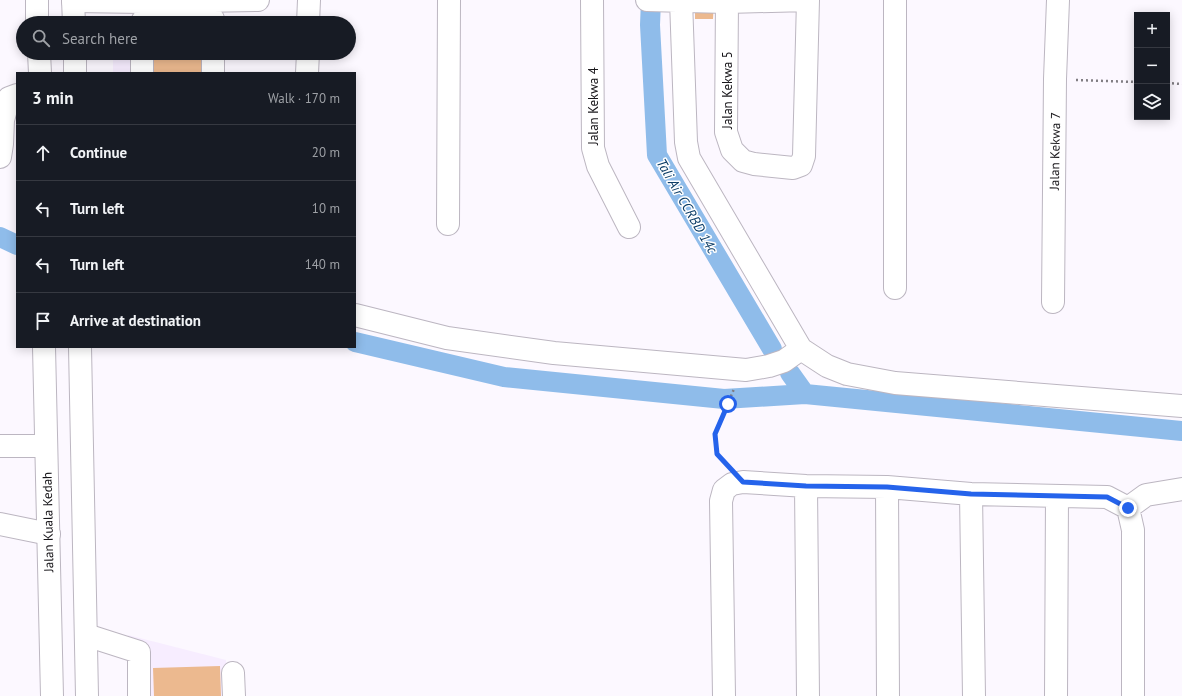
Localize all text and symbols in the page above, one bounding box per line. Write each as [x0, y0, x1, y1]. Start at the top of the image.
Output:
map controls [1134, 12, 1170, 120]
button: + [1134, 12, 1170, 48]
search box [16, 16, 356, 60]
icon: search [30, 27, 52, 49]
text: Search here [62, 29, 138, 48]
button: − [1134, 48, 1170, 84]
street label: Jalan Kekwa 5 [719, 51, 736, 130]
street label: Jalan Kekwa 4 [585, 67, 602, 146]
button: layers [1134, 84, 1170, 120]
text: 3 min [32, 87, 73, 109]
text: Walk · 170 m [268, 90, 340, 107]
street label: Jalan Kekwa 7 [1046, 112, 1064, 191]
icon: ahead [32, 142, 54, 164]
text: Continue [70, 143, 127, 162]
text: 20 m [312, 144, 340, 161]
water label: Tali Air CCRBD 14c [653, 155, 722, 258]
icon: left [32, 198, 54, 220]
text: Turn left [70, 199, 124, 218]
text: 10 m [312, 200, 340, 217]
icon: left [32, 254, 54, 276]
text: Turn left [70, 255, 124, 274]
text: 140 m [305, 256, 340, 273]
icon: arrive [32, 310, 54, 332]
text: Arrive at destination [70, 311, 201, 330]
route start [719, 395, 737, 413]
street label: Jalan Kuala Kedah [39, 472, 57, 573]
route end [1119, 499, 1137, 517]

